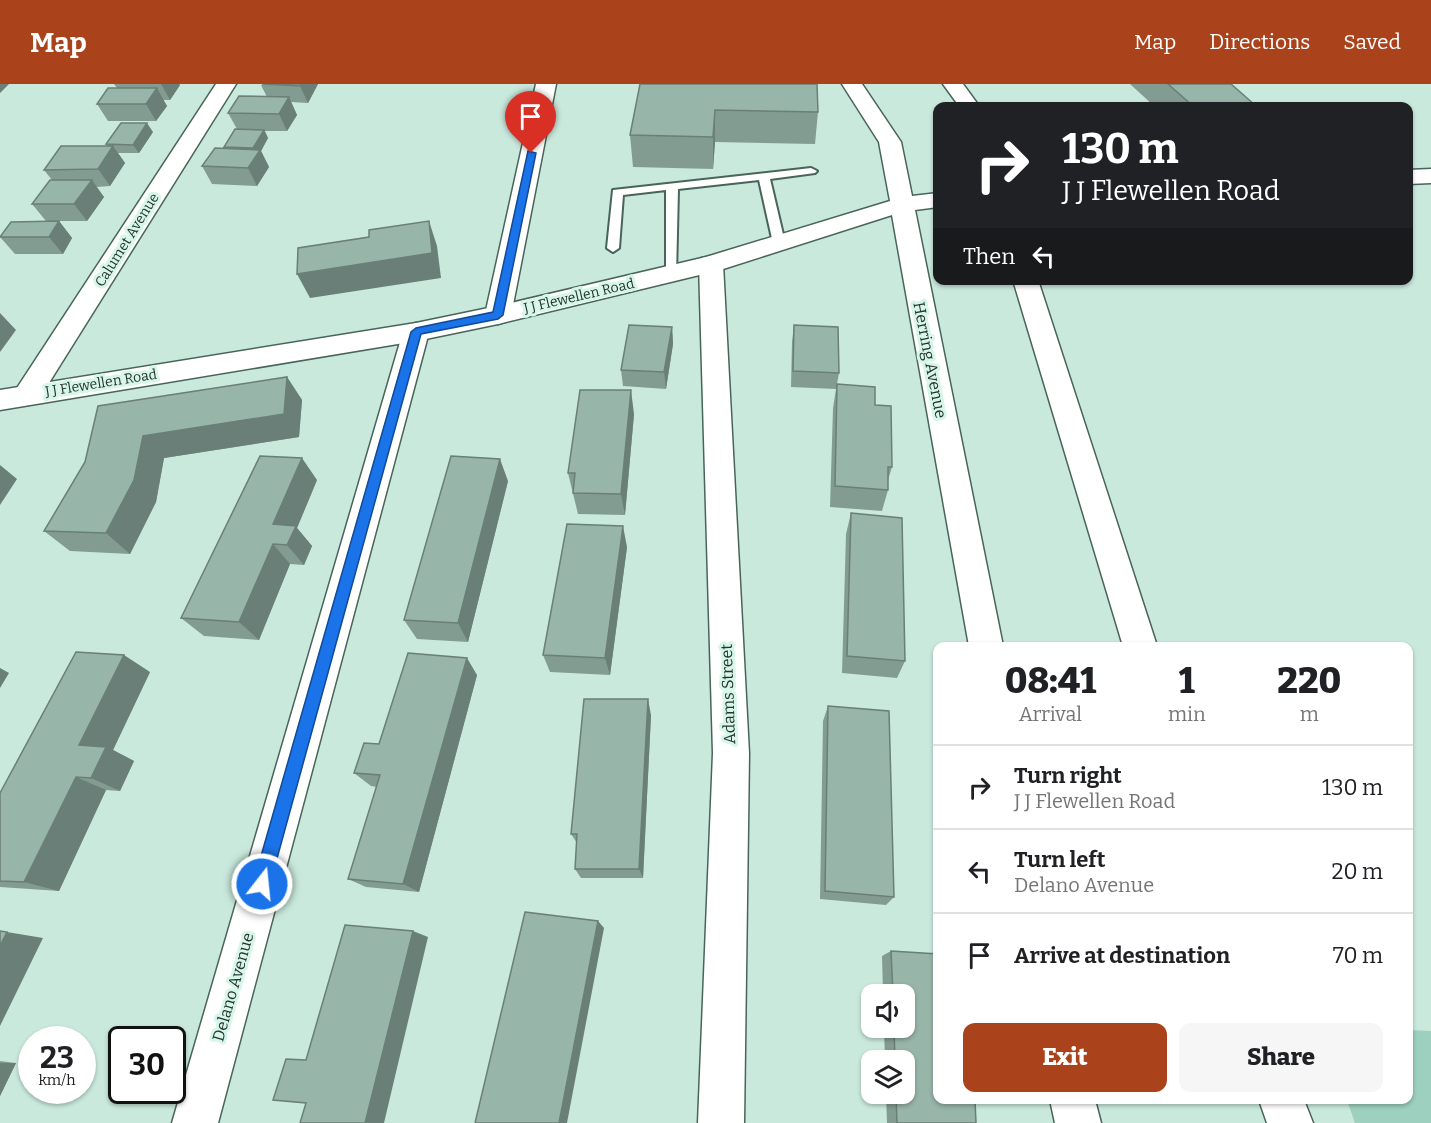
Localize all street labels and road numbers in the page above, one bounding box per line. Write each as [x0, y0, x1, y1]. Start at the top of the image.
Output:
street label: Calumet Avenue [91, 190, 163, 290]
street label: J J Flewellen Road [521, 275, 636, 317]
street label: Herring Avenue [909, 300, 951, 420]
street label: J J Flewellen Road [43, 366, 158, 400]
street label: Adams Street [717, 643, 739, 744]
street label: Delano Avenue [208, 931, 258, 1043]

